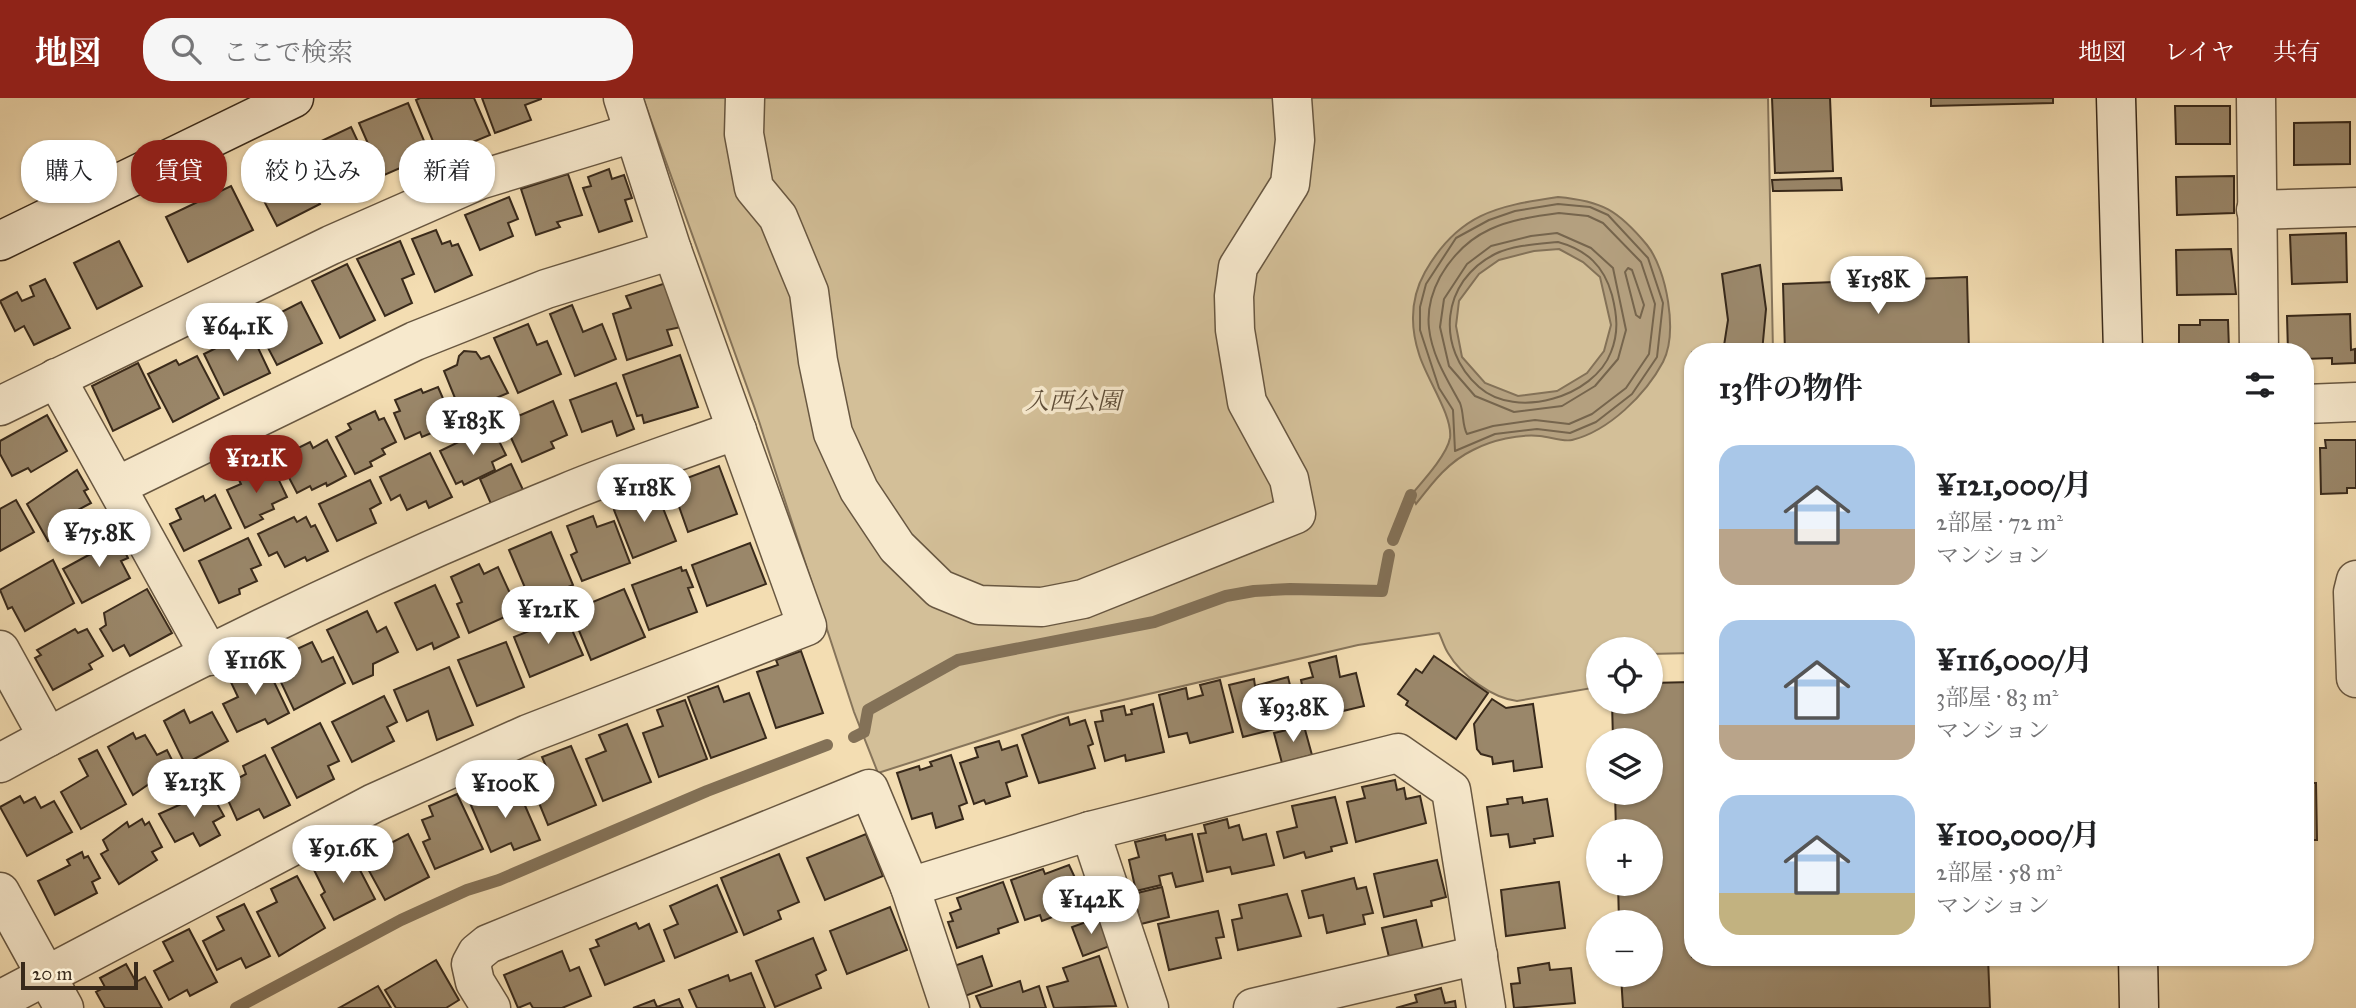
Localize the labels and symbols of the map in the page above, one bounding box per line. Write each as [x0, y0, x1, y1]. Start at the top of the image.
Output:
pin: ¥158K [1829, 256, 1927, 316]
pin: ¥64.1K [180, 303, 294, 363]
park label: 入西公園 [1025, 386, 1125, 416]
pin: ¥183K [424, 398, 522, 457]
pin: ¥121K [207, 436, 305, 495]
pin: ¥118K [595, 464, 693, 524]
pin: ¥75.8K [42, 510, 156, 569]
pin: ¥121K [499, 587, 597, 646]
pin: ¥116K [206, 638, 304, 697]
pin: ¥93.8K [1236, 684, 1350, 744]
pin: ¥213K [145, 760, 243, 819]
pin: ¥100K [456, 760, 554, 820]
pin: ¥91.6K [286, 826, 400, 885]
pin: ¥142K [1042, 876, 1140, 936]
scale bar [21, 959, 138, 991]

